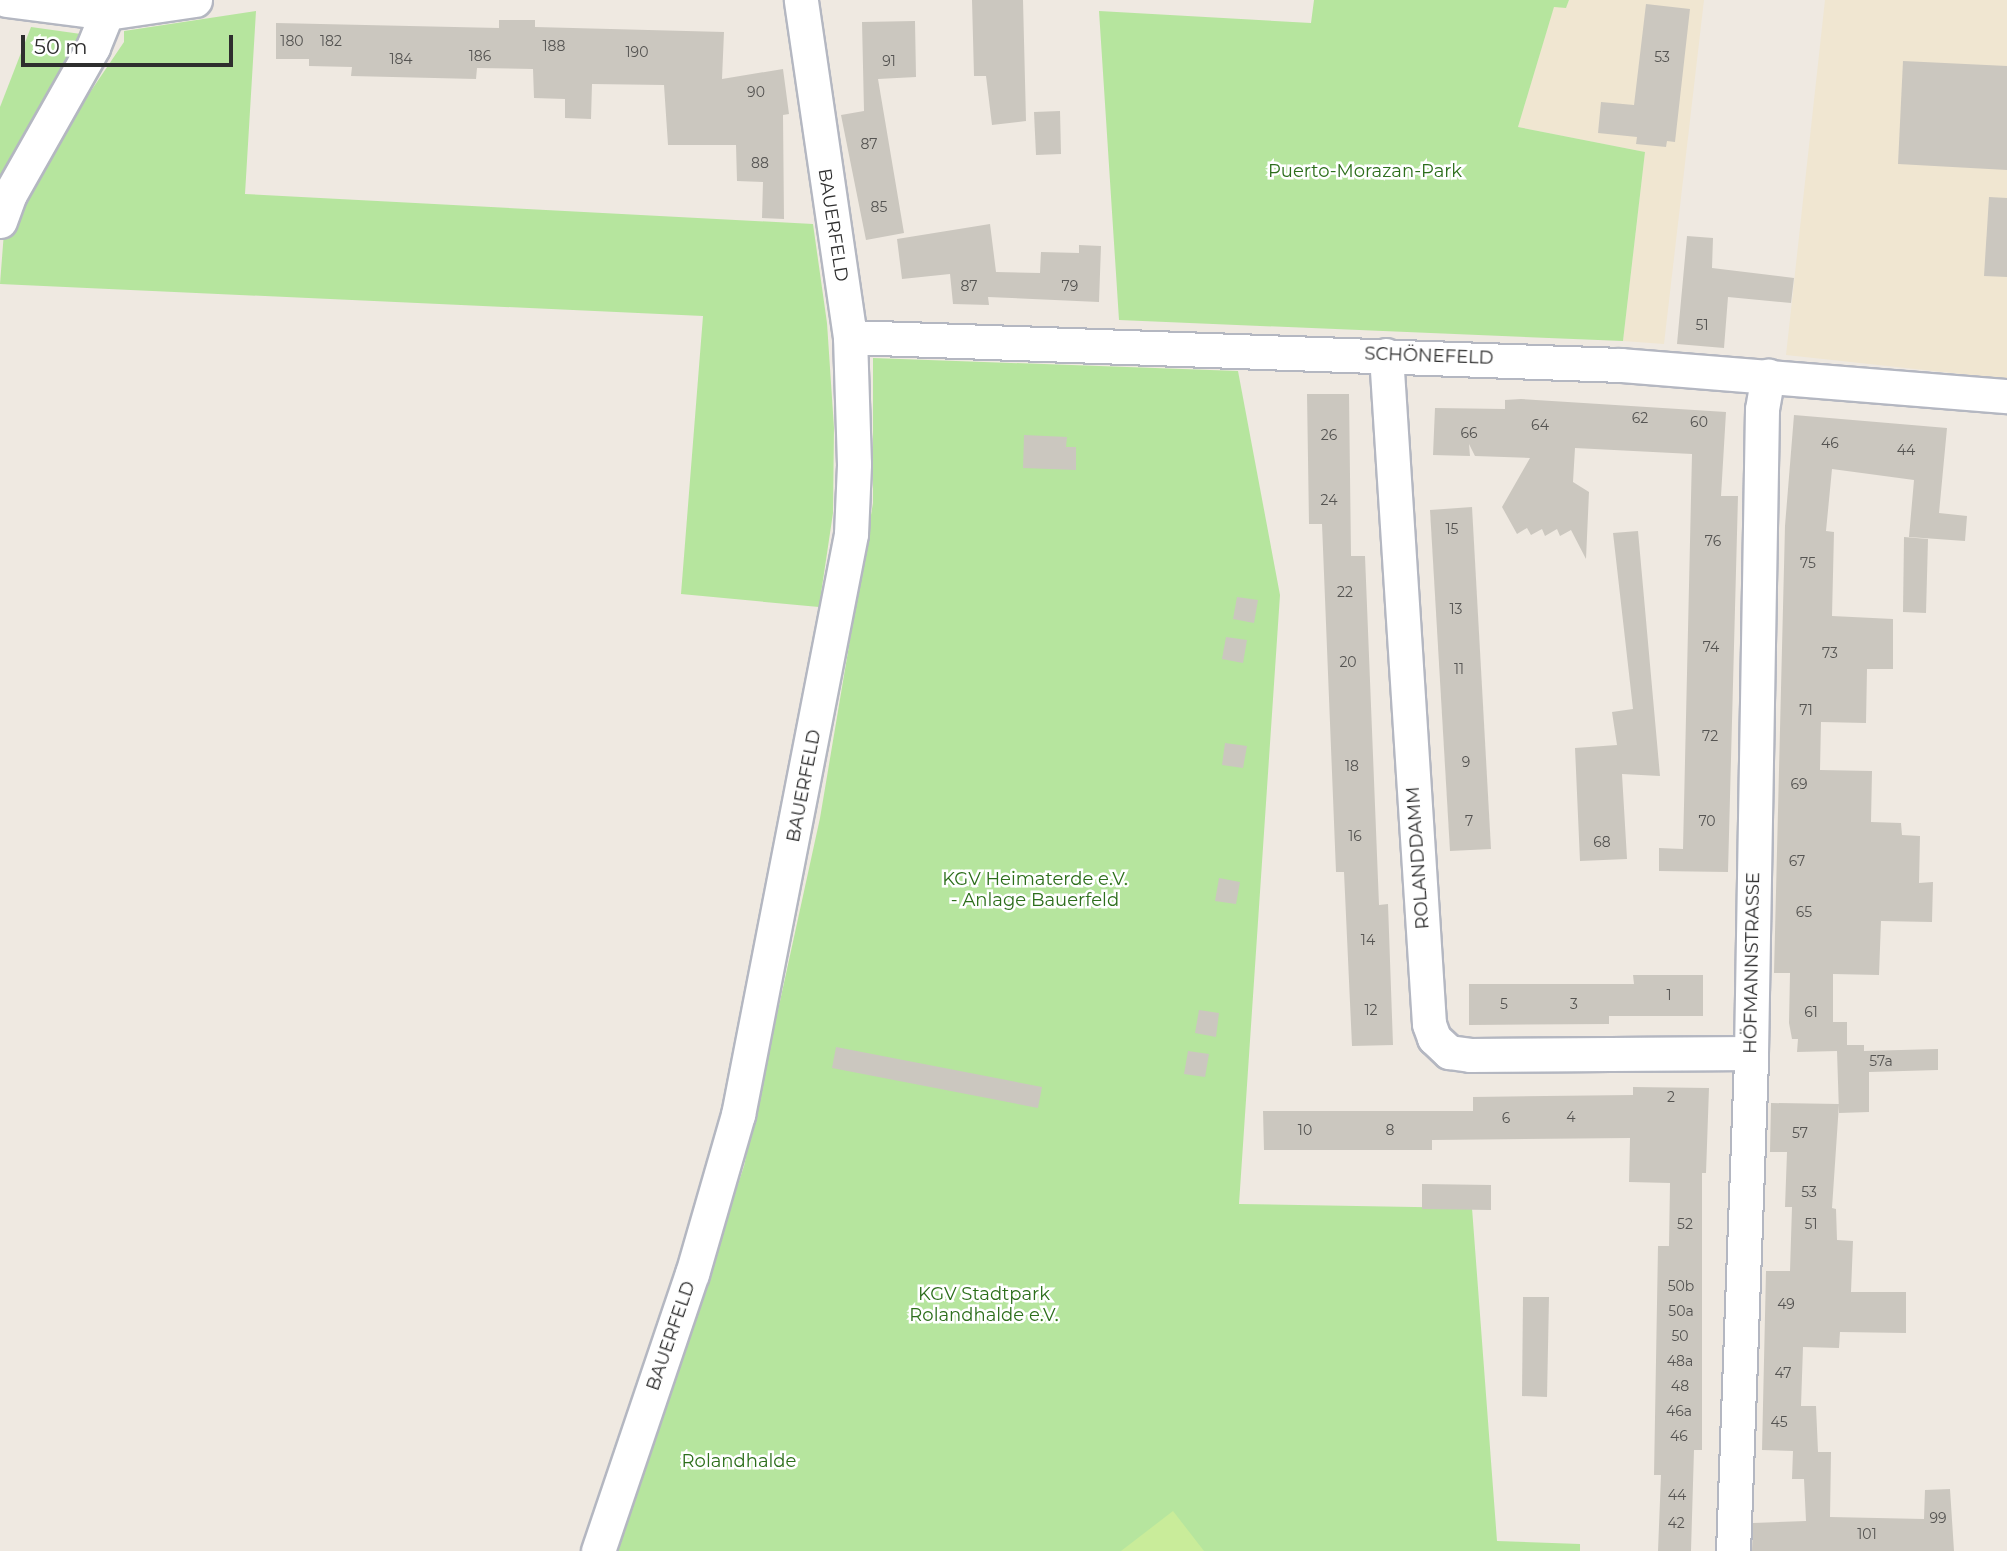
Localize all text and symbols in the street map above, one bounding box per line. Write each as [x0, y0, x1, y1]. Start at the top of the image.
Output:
scale bar [24, 21, 236, 65]
house number: 180 [280, 33, 304, 49]
house number: 182 [320, 33, 342, 49]
text: 50 m [34, 34, 88, 59]
house number: 188 [543, 38, 565, 54]
house number: 190 [626, 44, 648, 60]
house number: 186 [469, 48, 491, 64]
house number: 53 [1654, 49, 1670, 65]
house number: 184 [389, 51, 413, 67]
house number: 91 [882, 53, 896, 69]
house number: 90 [747, 84, 765, 100]
house number: 87 [860, 136, 878, 152]
house number: 88 [751, 155, 769, 171]
park label: Puerto-Morazan-Park [1268, 160, 1462, 182]
street label: BAUERFELD [813, 167, 853, 283]
house number: 85 [871, 199, 887, 215]
house number: 87 [960, 278, 978, 294]
house number: 79 [1062, 278, 1078, 294]
house number: 51 [1696, 317, 1708, 333]
street label: SCHÖNEFELD [1364, 343, 1494, 369]
house number: 62 [1632, 410, 1648, 426]
house number: 60 [1690, 414, 1708, 430]
house number: 64 [1531, 417, 1549, 433]
house number: 66 [1460, 425, 1478, 441]
house number: 26 [1321, 427, 1337, 443]
house number: 46 [1821, 435, 1839, 451]
house number: 44 [1897, 442, 1915, 458]
house number: 24 [1321, 492, 1337, 508]
house number: 15 [1446, 521, 1458, 537]
house number: 76 [1705, 533, 1721, 549]
house number: 75 [1800, 555, 1816, 571]
house number: 22 [1337, 584, 1353, 600]
house number: 13 [1450, 601, 1462, 617]
house number: 74 [1703, 639, 1719, 655]
house number: 73 [1822, 645, 1838, 661]
house number: 20 [1339, 654, 1357, 670]
house number: 11 [1454, 661, 1464, 677]
house number: 71 [1799, 702, 1813, 718]
street label: BAUERFELD [782, 728, 826, 844]
house number: 72 [1702, 728, 1718, 744]
house number: 9 [1462, 754, 1470, 770]
house number: 18 [1345, 758, 1359, 774]
house number: 69 [1790, 776, 1808, 792]
street label: ROLANDDAMM [1402, 786, 1434, 930]
house number: 7 [1465, 813, 1473, 829]
house number: 70 [1698, 813, 1716, 829]
house number: 16 [1348, 828, 1362, 844]
house number: 68 [1593, 834, 1611, 850]
house number: 67 [1789, 853, 1805, 869]
park label: KGV Heimaterde e.V. - Anlage Bauerfeld [942, 869, 1128, 912]
street label: HÖFMANNSTRASSE [1740, 872, 1764, 1054]
house number: 65 [1796, 904, 1812, 920]
house number: 14 [1361, 932, 1375, 948]
house number: 1 [1666, 987, 1672, 1003]
house number: 5 [1500, 996, 1508, 1012]
house number: 3 [1570, 996, 1578, 1012]
house number: 12 [1364, 1002, 1378, 1018]
house number: 61 [1804, 1004, 1818, 1020]
house number: 57a [1869, 1053, 1893, 1069]
house number: 2 [1667, 1089, 1675, 1105]
house number: 4 [1566, 1109, 1576, 1125]
house number: 6 [1502, 1110, 1510, 1126]
house number: 10 [1298, 1122, 1312, 1138]
house number: 8 [1386, 1122, 1394, 1138]
house number: 57 [1792, 1125, 1808, 1141]
house number: 53 [1801, 1184, 1817, 1200]
house number: 52 [1677, 1216, 1693, 1232]
house number: 51 [1805, 1216, 1817, 1232]
street label: BAUERFELD [642, 1278, 700, 1394]
house number: 50b [1668, 1278, 1694, 1294]
park label: KGV Stadtpark Rolandhalde e.V. [909, 1284, 1059, 1326]
house number: 49 [1777, 1296, 1795, 1312]
house number: 50a [1668, 1303, 1694, 1319]
house number: 50 [1671, 1328, 1689, 1344]
house number: 48a [1667, 1353, 1693, 1369]
house number: 47 [1775, 1365, 1791, 1381]
house number: 48 [1671, 1378, 1689, 1394]
house number: 46a [1666, 1403, 1692, 1419]
house number: 45 [1770, 1414, 1788, 1430]
house number: 46 [1670, 1428, 1688, 1444]
park label: Rolandhalde [682, 1450, 796, 1472]
house number: 44 [1668, 1487, 1686, 1503]
house number: 99 [1929, 1510, 1947, 1526]
house number: 42 [1667, 1515, 1685, 1531]
house number: 101 [1857, 1526, 1877, 1542]

